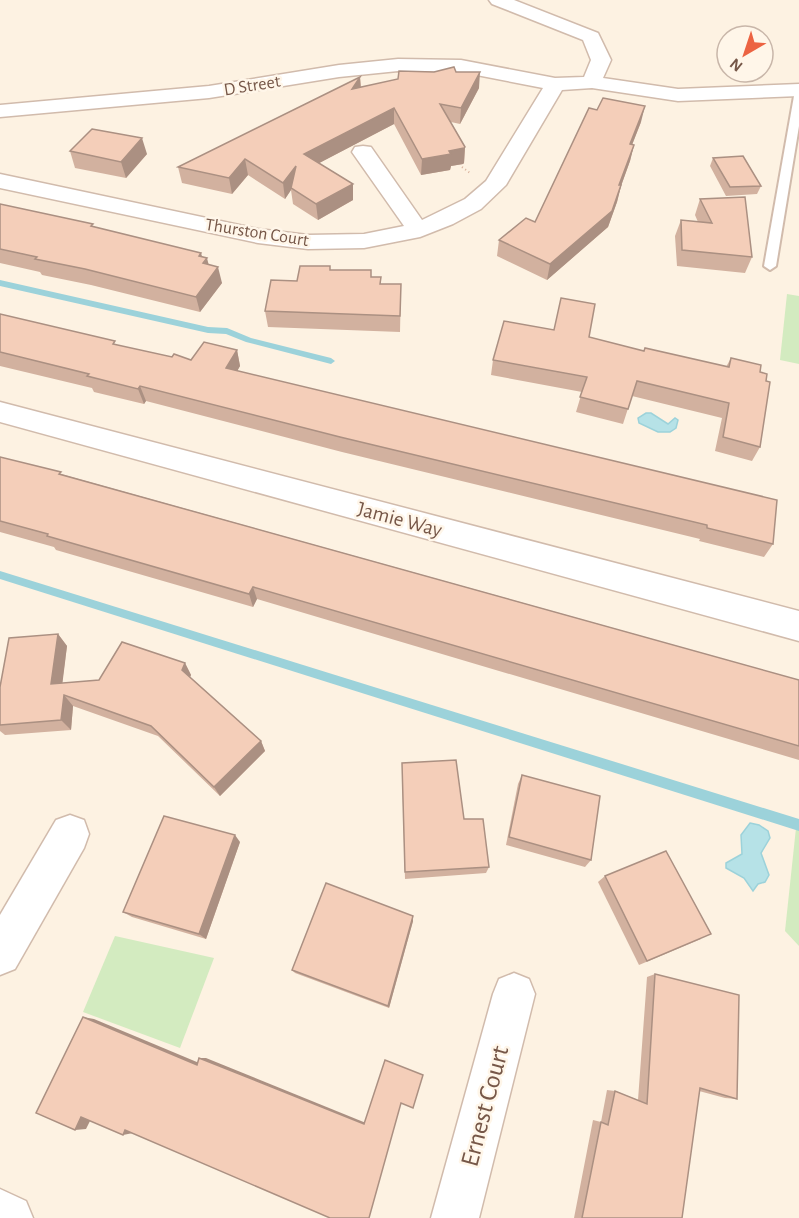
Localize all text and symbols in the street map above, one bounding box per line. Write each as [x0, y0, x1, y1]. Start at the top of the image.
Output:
north arrow [715, 24, 775, 84]
text: N [727, 55, 746, 75]
street label: D Street [223, 73, 282, 99]
street label: Thurston Court [204, 216, 310, 250]
street label: Jamie Way [355, 498, 444, 541]
street label: Ernest Court [456, 1043, 514, 1169]

